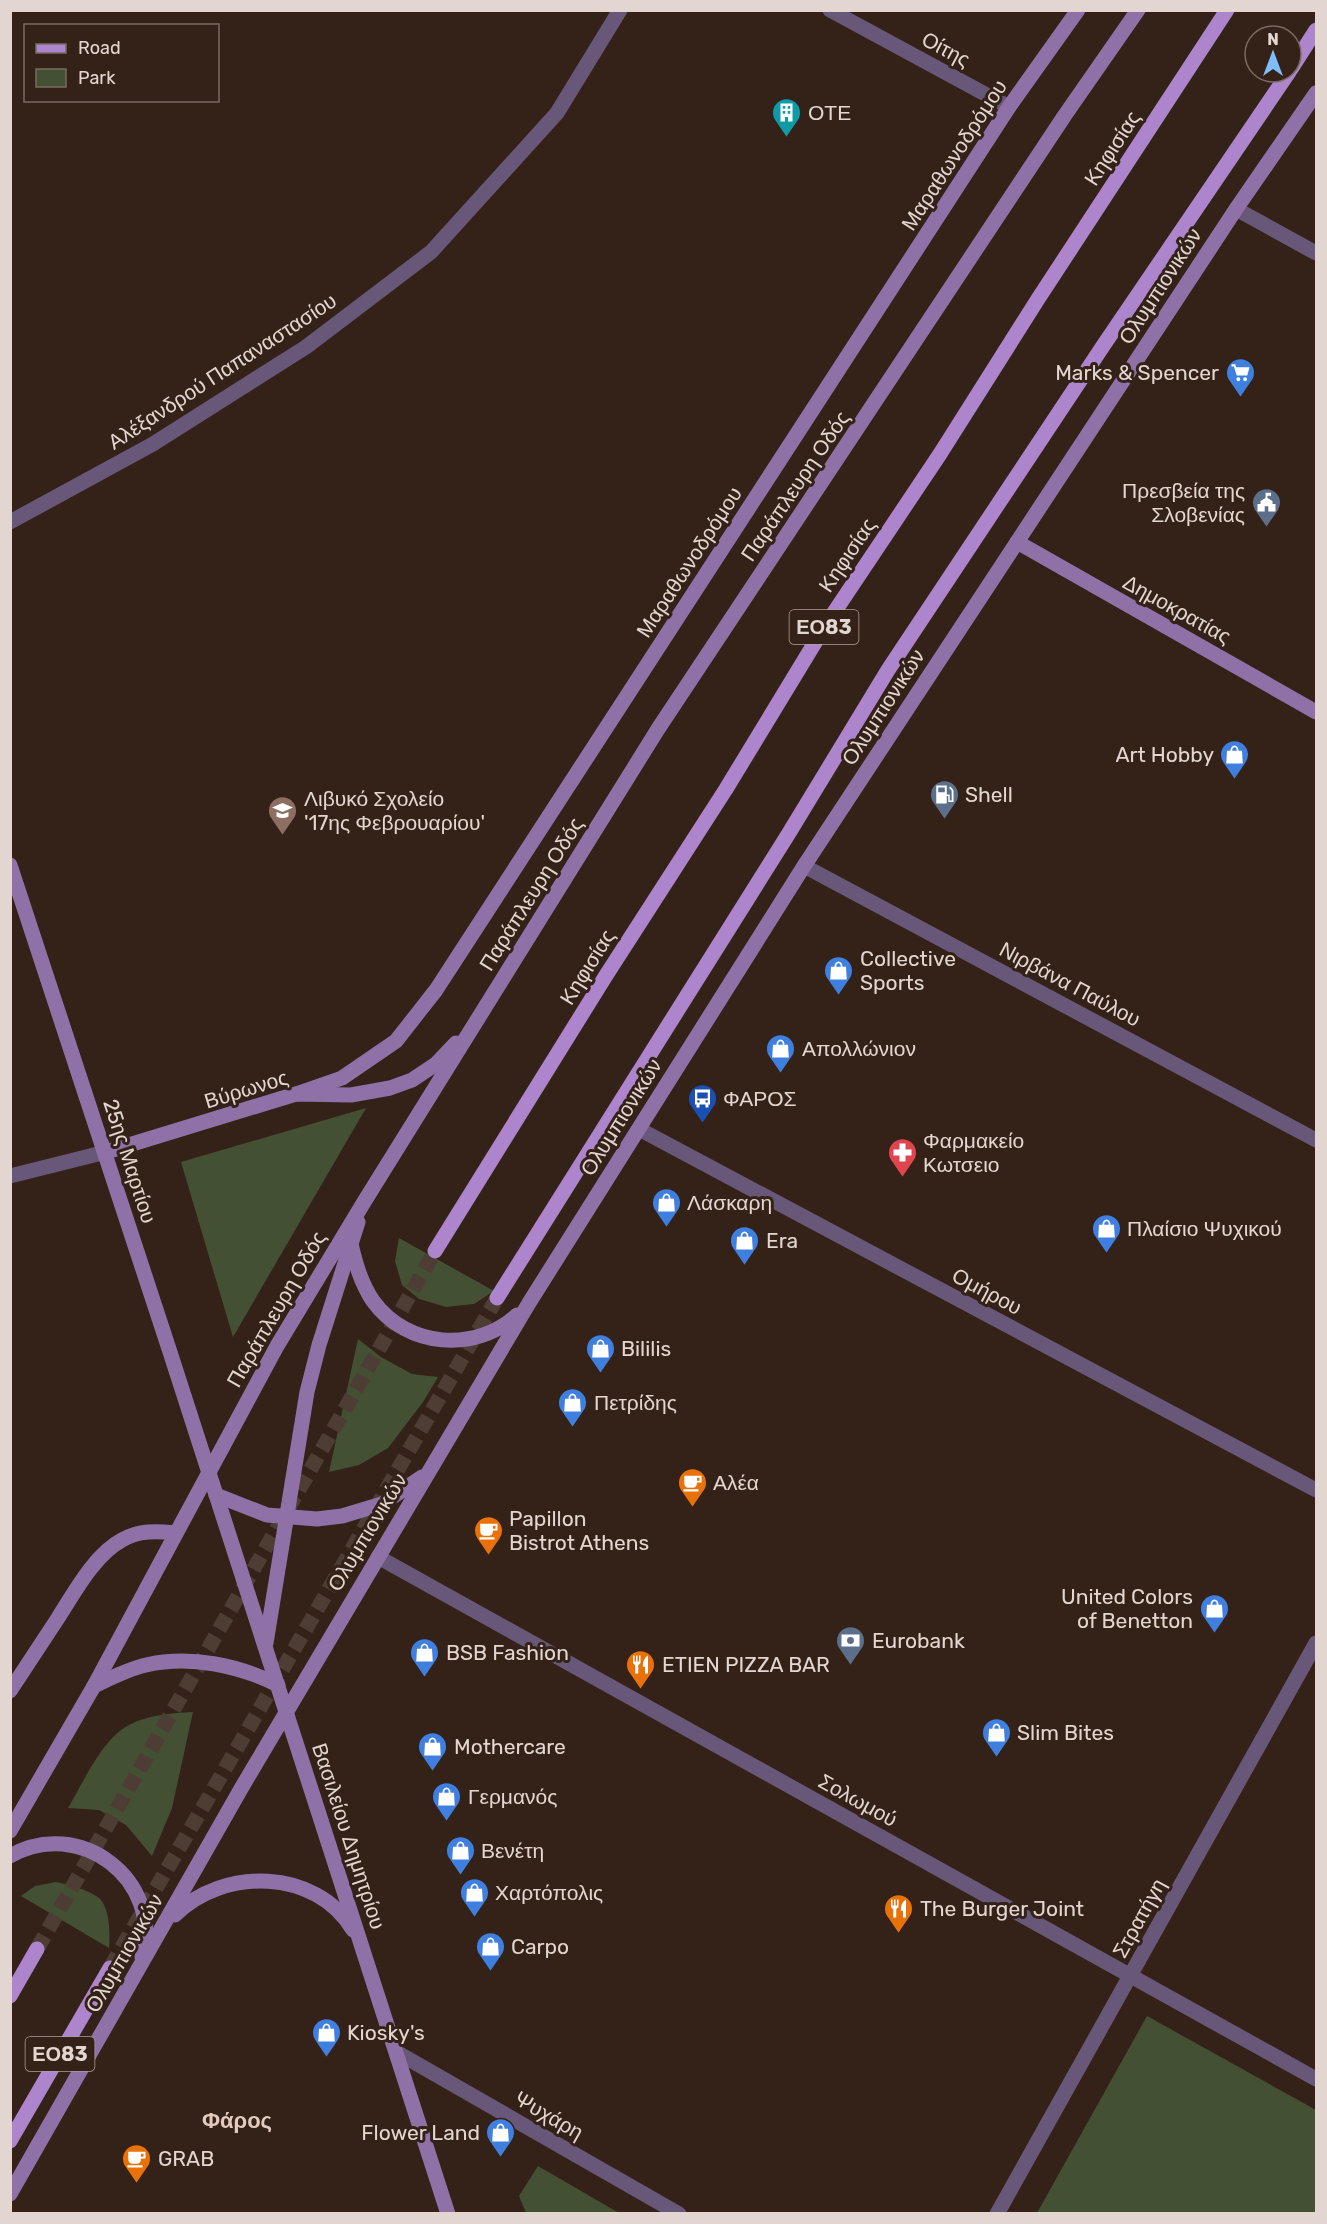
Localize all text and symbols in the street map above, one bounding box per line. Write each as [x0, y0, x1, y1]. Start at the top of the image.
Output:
legend [24, 24, 219, 102]
north arrow [1243, 24, 1303, 84]
street label: Οίτης [918, 26, 974, 72]
text: N [1267, 30, 1279, 49]
text: Road [78, 37, 121, 59]
text: Park [78, 67, 116, 89]
street label: Μαραθωνοδρόμου [896, 75, 1012, 235]
building icon: ΟΤΕ [771, 96, 803, 138]
place label: ΟΤΕ [808, 100, 851, 125]
street label: Κηφισίας [1079, 106, 1145, 190]
street label: Ολυμπιονικών [1113, 223, 1207, 349]
street label: Αλέξανδρού Παπαναστασίου [103, 288, 341, 454]
supermarket icon: Marks & Spencer [1224, 356, 1256, 398]
place label: Marks & Spencer [1055, 360, 1219, 385]
street label: Παράπλευρη Οδός [735, 406, 855, 566]
place label: Πρεσβεία της Σλοβενίας [1122, 478, 1245, 527]
street label: Μαραθωνοδρόμου [631, 482, 747, 642]
public building icon: Πρεσβεία της Σλοβενίας [1250, 486, 1282, 528]
street label: Κηφισίας [813, 513, 881, 597]
street label: Δημοκρατίας [1119, 569, 1235, 649]
road number: ΕΟ83 [790, 610, 858, 644]
street label: Ολυμπιονικών [836, 644, 930, 770]
shop icon: Art Hobby [1219, 738, 1251, 780]
place label: Art Hobby [1115, 742, 1214, 767]
fuel station icon: Shell [928, 778, 960, 820]
place label: Shell [965, 782, 1013, 807]
place label: Λιβυκό Σχολείο '17ης Φεβρουαρίου' [304, 786, 485, 835]
school or university icon: Λιβυκό Σχολείο '17ης Φεβρουαρίου' [267, 794, 299, 836]
street label: Παράπλευρη Οδός [474, 813, 588, 975]
street label: Κηφισίας [554, 925, 620, 1009]
street label: Νιρβάνα Παύλου [995, 936, 1145, 1032]
place label: Collective Sports [860, 946, 956, 995]
shop icon: Collective Sports [823, 954, 855, 996]
shop icon: Απολλώνιον [765, 1032, 797, 1074]
place label: Απολλώνιον [802, 1036, 916, 1061]
street label: Ολυμπιονικών [575, 1054, 667, 1180]
street label: Βύρωνος [201, 1064, 291, 1114]
bus stop icon: ΦΑΡΟΣ [686, 1082, 718, 1124]
place label: ΦΑΡΟΣ [723, 1086, 796, 1111]
street label: 25ης Μαρτίου [98, 1096, 162, 1226]
place label: Φαρμακείο Κωτσειο [923, 1128, 1024, 1177]
pharmacy icon: Φαρμακείο Κωτσειο [886, 1136, 918, 1178]
shop icon: Λάσκαρη [650, 1186, 682, 1228]
place label: Λάσκαρη [687, 1190, 772, 1215]
shop icon: Πλαίσιο Ψυχικού [1090, 1212, 1122, 1254]
place label: Πλαίσιο Ψυχικού [1127, 1216, 1282, 1241]
shop icon: Era [729, 1224, 761, 1266]
street label: Παράπλευρη Οδός [221, 1227, 331, 1391]
place label: Era [766, 1228, 798, 1253]
street label: Ομήρου [948, 1262, 1026, 1320]
shop icon: Bililis [584, 1332, 616, 1374]
place label: Bililis [621, 1336, 671, 1361]
shop icon: Πετρίδης [557, 1386, 589, 1428]
place label: Πετρίδης [594, 1390, 677, 1415]
cafe icon: Αλέα [676, 1466, 708, 1508]
street label: Ολυμπιονικών [322, 1469, 412, 1595]
place label: Αλέα [713, 1470, 759, 1495]
place label: Papillon Bistrot Athens [509, 1506, 649, 1555]
cafe icon: Papillon Bistrot Athens [472, 1514, 504, 1556]
place label: United Colors of Benetton [1061, 1584, 1193, 1633]
shop icon: United Colors of Benetton [1198, 1592, 1230, 1634]
bank icon: Eurobank [835, 1624, 867, 1666]
place label: Eurobank [872, 1628, 965, 1653]
shop icon: BSB Fashion [409, 1636, 441, 1678]
place label: BSB Fashion [446, 1640, 569, 1665]
restaurant icon: ETIEN PIZZA BAR [625, 1648, 657, 1690]
place label: ETIEN PIZZA BAR [662, 1652, 830, 1677]
shop icon: Slim Bites [980, 1716, 1012, 1758]
place label: Slim Bites [1017, 1720, 1114, 1745]
shop icon: Mothercare [417, 1730, 449, 1772]
place label: Mothercare [454, 1734, 566, 1759]
street label: Βασιλείου Δημητρίου [307, 1740, 391, 1932]
street label: Σολωμού [814, 1768, 902, 1832]
shop icon: Γερμανός [431, 1780, 463, 1822]
place label: Γερμανός [468, 1784, 557, 1809]
shop icon: Βενέτη [444, 1834, 476, 1876]
place label: Βενέτη [481, 1838, 544, 1863]
street label: Στρατήγη [1107, 1874, 1171, 1962]
shop icon: Χαρτόπολις [458, 1876, 490, 1918]
place label: Χαρτόπολις [495, 1880, 603, 1905]
street label: Ολυμπιονικών [80, 1889, 168, 2017]
restaurant icon: The Burger Joint [883, 1892, 915, 1934]
place label: The Burger Joint [920, 1896, 1084, 1921]
shop icon: Carpo [474, 1930, 506, 1972]
place label: Carpo [511, 1934, 569, 1959]
shop icon: Kiosky's [310, 2016, 342, 2058]
place label: Kiosky's [347, 2020, 425, 2045]
road number: ΕΟ83 [26, 2037, 94, 2071]
street label: Ψυχάρη [510, 2085, 588, 2145]
district label: Φάρος [202, 2107, 272, 2134]
shop icon: Flower Land [485, 2116, 517, 2158]
place label: Flower Land [361, 2120, 480, 2145]
cafe icon: GRAB [121, 2142, 153, 2184]
place label: GRAB [158, 2146, 214, 2171]

